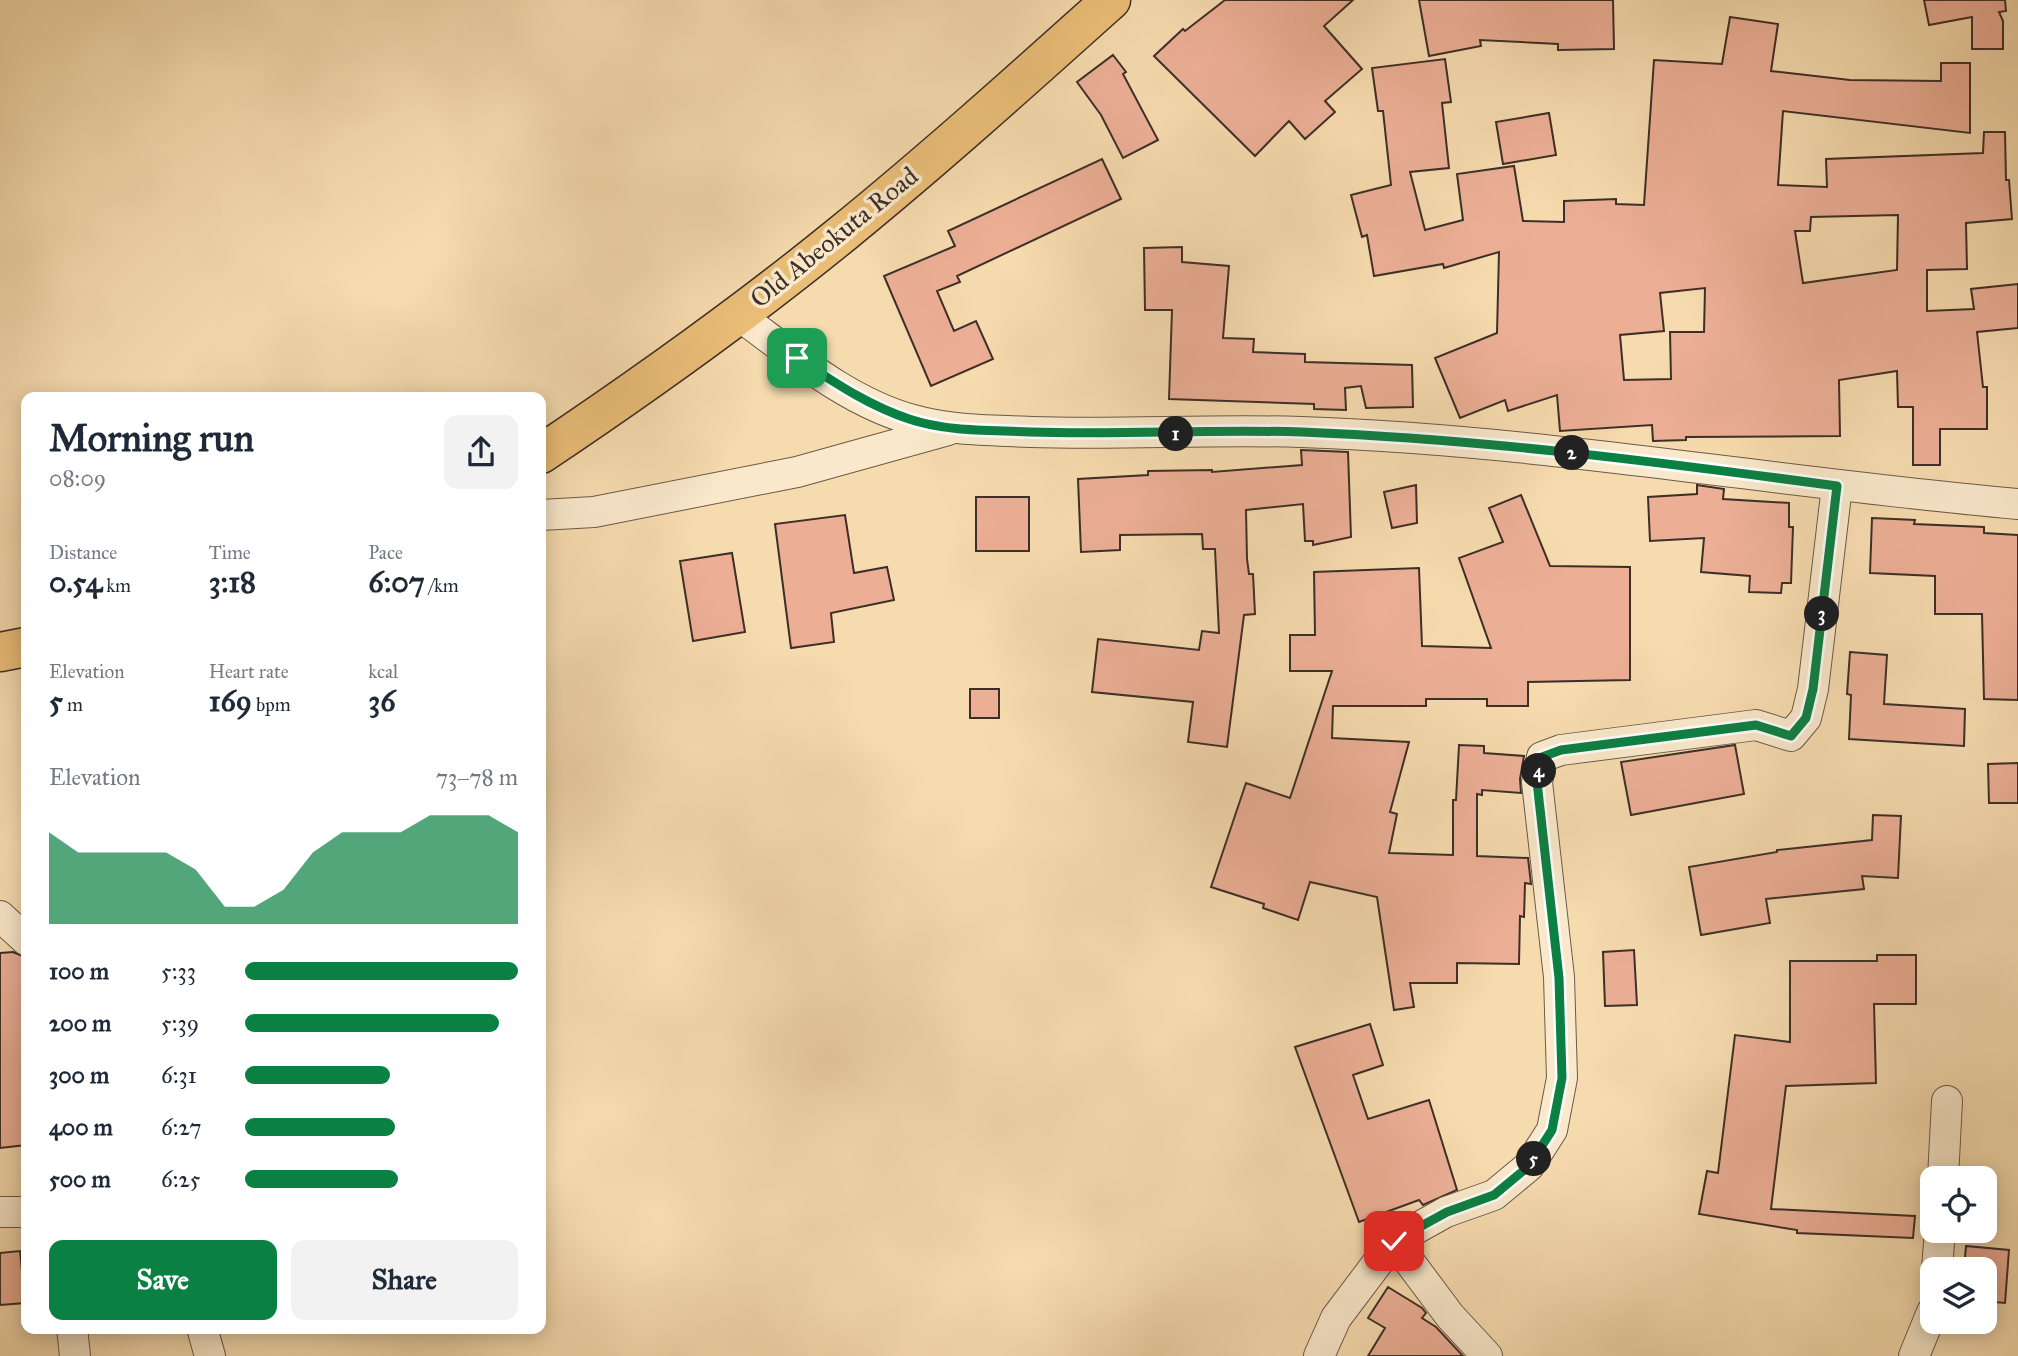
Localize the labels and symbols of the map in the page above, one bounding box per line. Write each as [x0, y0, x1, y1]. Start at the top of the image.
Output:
street label: Old Abeokuta Road [744, 160, 924, 314]
pin [767, 328, 827, 388]
pin: 1 [1158, 416, 1194, 452]
pin: 2 [1554, 435, 1590, 470]
pin: 3 [1804, 596, 1840, 632]
pin: 4 [1522, 754, 1556, 788]
pin: 5 [1516, 1142, 1552, 1176]
pin [1364, 1211, 1424, 1271]

